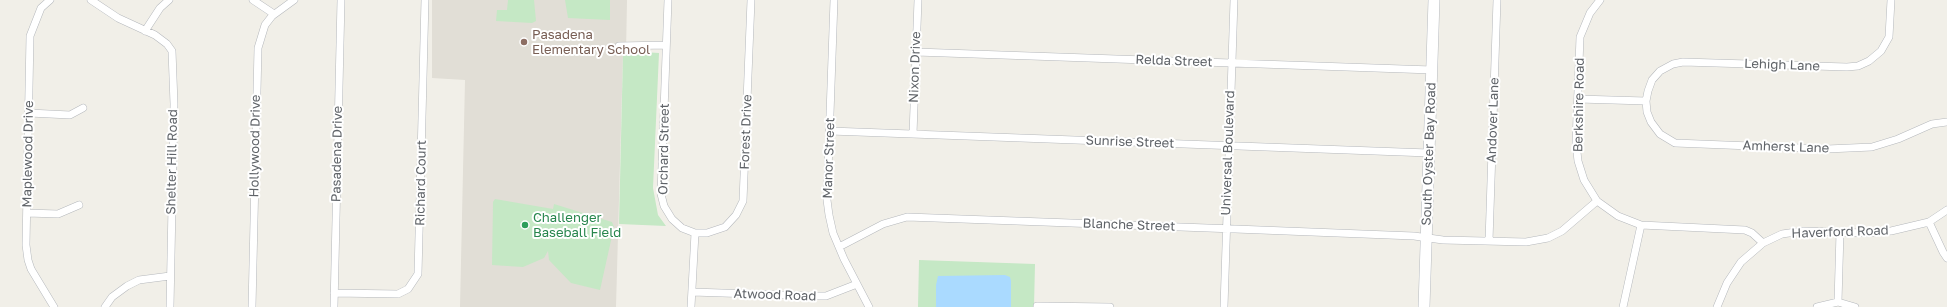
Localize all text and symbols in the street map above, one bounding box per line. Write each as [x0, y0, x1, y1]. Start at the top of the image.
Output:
place label: Pasadena Elementary School [532, 27, 650, 58]
street label: Nixon Drive [906, 31, 924, 103]
marker: Pasadena Elementary School [519, 37, 529, 47]
street label: Relda Street [1135, 52, 1213, 70]
street label: Lehigh Lane [1744, 56, 1820, 74]
street label: Berkshire Road [1570, 58, 1588, 152]
street label: Andover Lane [1484, 77, 1502, 163]
street label: South Oyster Bay Road [1419, 82, 1439, 226]
street label: Universal Boulevard [1218, 90, 1238, 216]
street label: Forest Drive [737, 94, 755, 170]
street label: Hollywood Drive [246, 95, 264, 197]
street label: Maplewood Drive [19, 100, 37, 208]
street label: Orchard Street [655, 103, 673, 195]
street label: Pasadena Drive [328, 106, 346, 202]
street label: Shelter Hill Road [163, 109, 181, 215]
street label: Manor Street [820, 117, 838, 199]
street label: Sunrise Street [1085, 133, 1175, 151]
street label: Amherst Lane [1742, 138, 1830, 156]
street label: Richard Court [412, 140, 430, 226]
place label: Challenger Baseball Field [533, 210, 621, 241]
street label: Blanche Street [1082, 216, 1176, 234]
marker: Challenger Baseball Field [520, 220, 530, 230]
street label: Haverford Road [1791, 223, 1889, 241]
street label: Atwood Road [733, 286, 817, 304]

